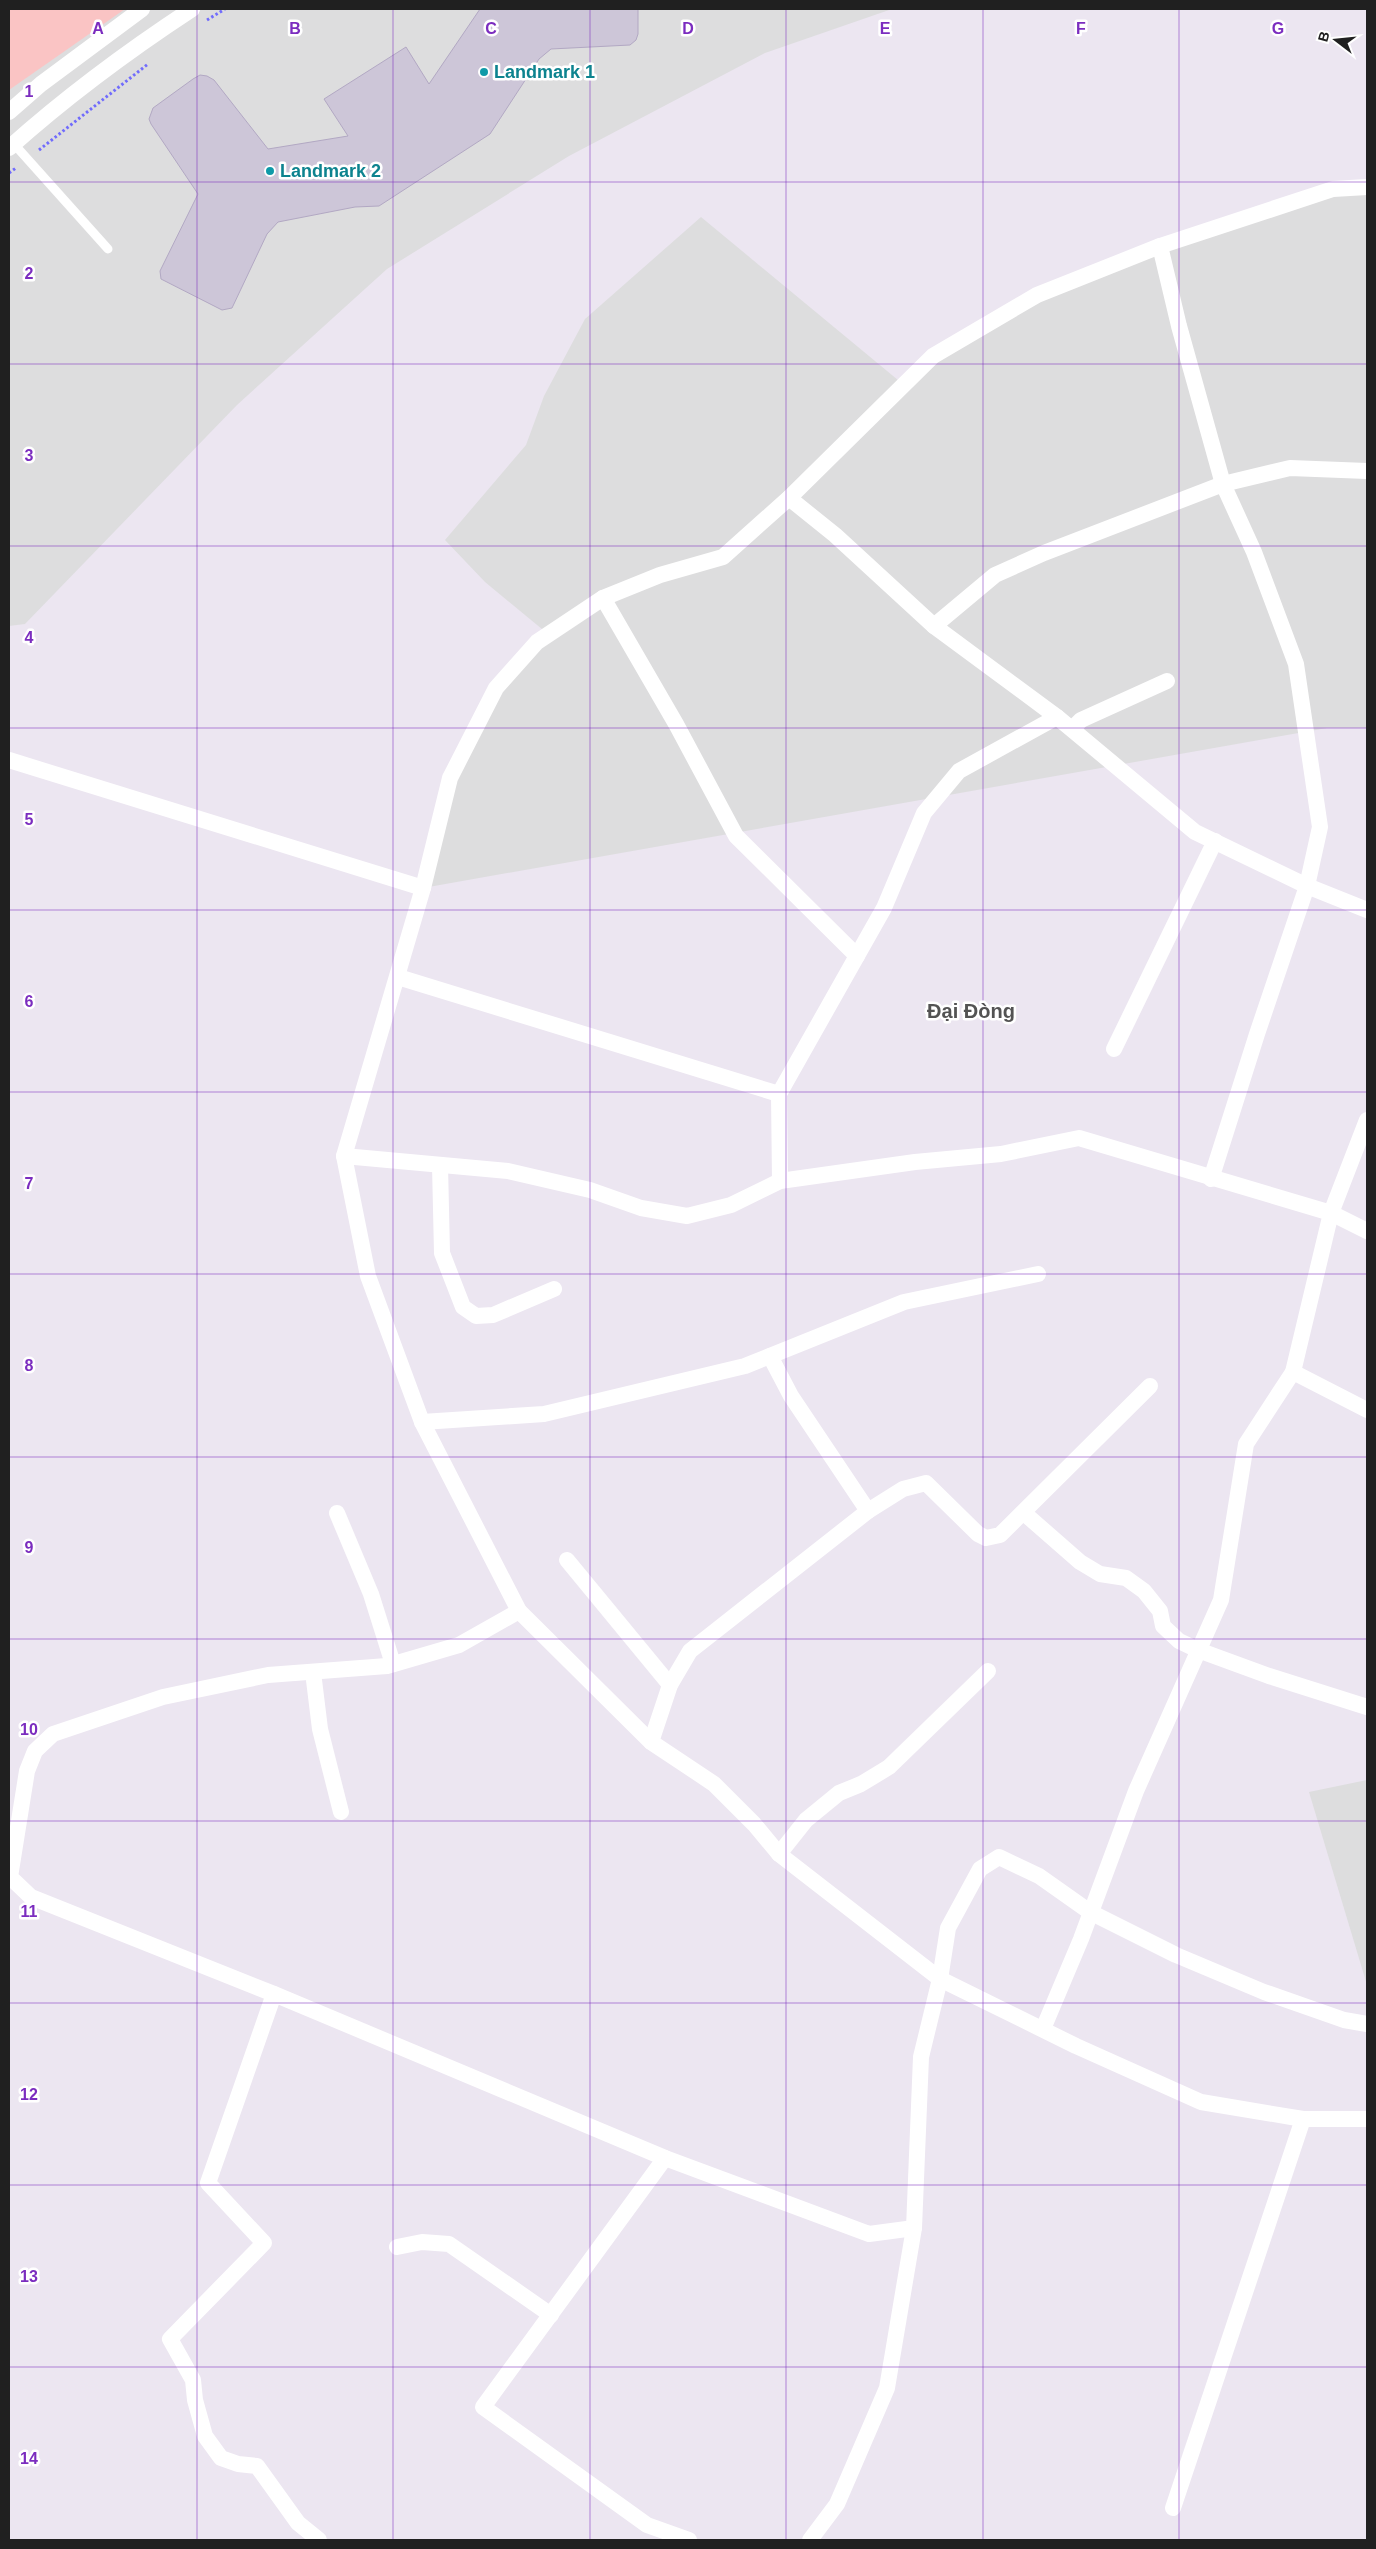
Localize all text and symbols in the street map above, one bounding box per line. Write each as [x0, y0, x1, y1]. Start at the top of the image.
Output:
north arrow [1311, 15, 1361, 65]
text: A [92, 20, 104, 37]
text: B [289, 20, 301, 37]
text: C [485, 20, 497, 37]
text: D [682, 20, 694, 37]
text: E [880, 20, 891, 37]
text: F [1076, 20, 1086, 37]
text: G [1272, 20, 1284, 37]
text: B [1314, 29, 1333, 43]
place label: Landmark 1 [494, 62, 595, 82]
marker: Landmark 1 [478, 66, 490, 78]
text: 1 [25, 83, 34, 100]
place label: Landmark 2 [280, 161, 381, 181]
marker: Landmark 2 [264, 165, 276, 177]
text: 2 [25, 265, 34, 282]
text: 3 [25, 447, 34, 464]
text: 4 [25, 629, 34, 646]
text: 5 [25, 811, 34, 828]
text: 6 [25, 993, 34, 1010]
district label: Đại Đòng [927, 1000, 1015, 1022]
text: 7 [25, 1175, 34, 1192]
text: 8 [25, 1357, 34, 1374]
text: 9 [25, 1539, 34, 1556]
text: 10 [20, 1721, 38, 1738]
text: 11 [21, 1903, 38, 1920]
text: 12 [20, 2086, 38, 2103]
text: 13 [20, 2268, 38, 2285]
text: 14 [20, 2450, 38, 2467]

